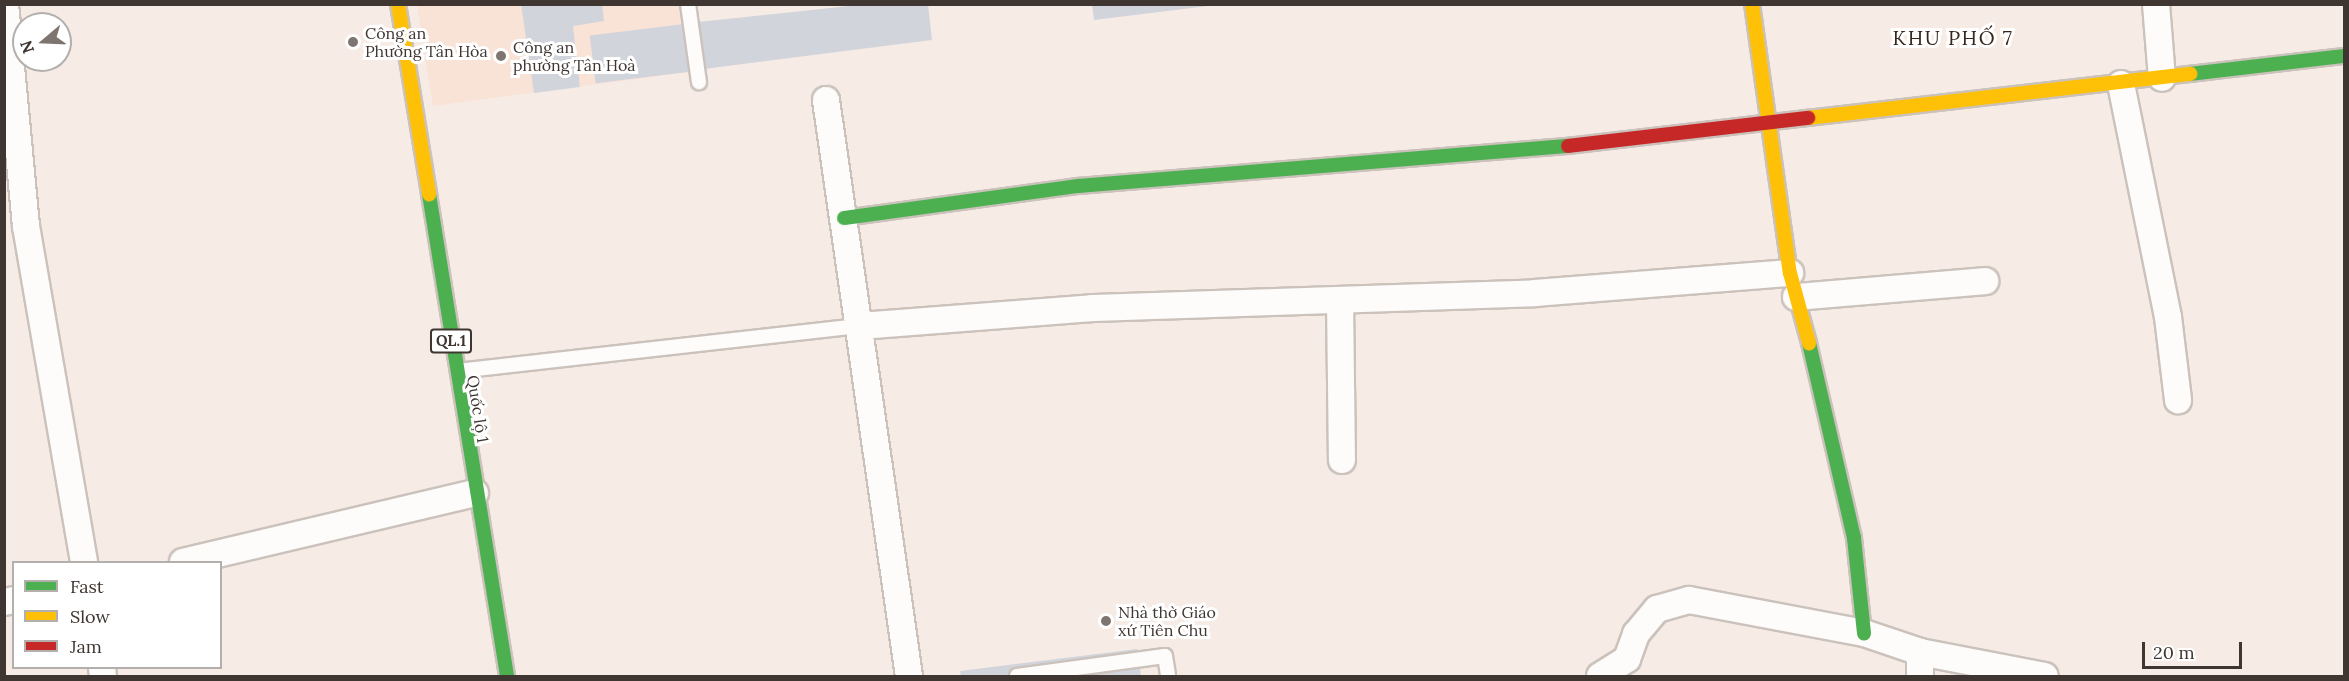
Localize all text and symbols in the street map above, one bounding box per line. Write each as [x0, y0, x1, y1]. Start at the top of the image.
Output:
north arrow [12, 12, 72, 72]
place label: Công an Phường Tân Hòa [365, 23, 488, 61]
district label: KHU PHỐ 7 [1892, 25, 2014, 49]
marker: Công an Phường Tân Hòa [346, 35, 360, 49]
place label: Công an phường Tân Hoà [513, 37, 636, 75]
text: N [15, 38, 38, 56]
marker: Công an phường Tân Hoà [494, 49, 508, 63]
road number: QL.1 [428, 329, 474, 353]
street label: Quốc lộ 1 [463, 374, 493, 444]
legend [12, 561, 222, 669]
text: Fast [70, 575, 104, 598]
place label: Nhà thờ Giáo xứ Tiên Chu [1118, 602, 1216, 640]
text: Slow [70, 605, 110, 628]
marker: Nhà thờ Giáo xứ Tiên Chu [1099, 614, 1113, 628]
scale bar [2145, 630, 2246, 668]
text: Jam [70, 635, 102, 658]
text: 20 m [2153, 641, 2195, 664]

